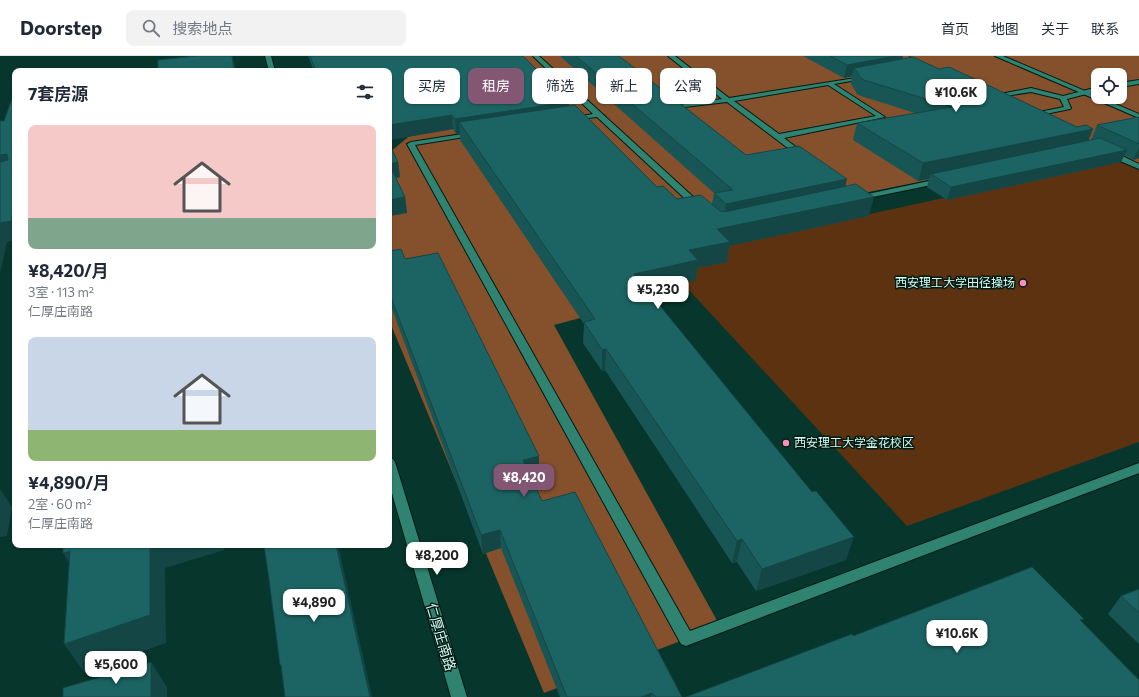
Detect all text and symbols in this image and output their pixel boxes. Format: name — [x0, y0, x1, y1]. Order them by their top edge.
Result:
search box — [126, 10, 406, 46]
text: Doorstep — [20, 16, 102, 39]
icon: search — [140, 17, 162, 39]
text: 搜索地点 — [172, 19, 232, 37]
text: 首页 — [941, 20, 969, 37]
text: 地图 — [991, 20, 1019, 37]
text: 关于 — [1041, 20, 1069, 37]
text: 联系 — [1091, 20, 1119, 37]
chip: 买房 — [404, 68, 460, 104]
chip: 租房 — [468, 68, 524, 104]
chip: 筛选 — [532, 68, 588, 104]
chip: 新上 — [596, 68, 652, 104]
chip: 公寓 — [660, 68, 716, 104]
map controls — [1091, 68, 1127, 104]
button: locate — [1091, 68, 1127, 104]
pin: ¥10.6K — [923, 79, 989, 113]
icon: filters — [354, 81, 376, 103]
text: 7套房源 — [28, 83, 88, 104]
text: ¥10.6K — [934, 84, 978, 100]
icon: home — [166, 151, 238, 223]
text: ¥8,420/月 — [28, 260, 109, 281]
place label: 西安理工大学田径操场 — [895, 275, 1015, 289]
pin: ¥5,230 — [625, 276, 691, 310]
marker: 西安理工大学田径操场 — [1018, 278, 1028, 288]
text: ¥5,230 — [637, 281, 679, 297]
text: 3室 · 113 m² — [28, 284, 94, 300]
text: 仁厚庄南路 — [28, 303, 93, 319]
icon: home — [166, 363, 238, 435]
place label: 西安理工大学金花校区 — [794, 435, 914, 449]
marker: 西安理工大学金花校区 — [781, 438, 791, 448]
pin: ¥8,420 — [491, 464, 557, 498]
text: ¥8,420 — [502, 469, 546, 485]
text: ¥4,890/月 — [28, 472, 110, 493]
text: 2室 · 60 m² — [28, 496, 92, 512]
text: 仁厚庄南路 — [28, 515, 93, 531]
pin: ¥8,200 — [404, 542, 470, 576]
text: ¥8,200 — [415, 547, 459, 563]
pin: ¥4,890 — [281, 589, 347, 623]
text: ¥4,890 — [292, 594, 336, 610]
street label: 仁厚庄南路 — [423, 601, 460, 673]
pin: ¥10.6K — [924, 620, 990, 654]
text: ¥10.6K — [935, 625, 979, 641]
pin: ¥5,600 — [83, 651, 149, 685]
text: ¥5,600 — [94, 656, 138, 672]

